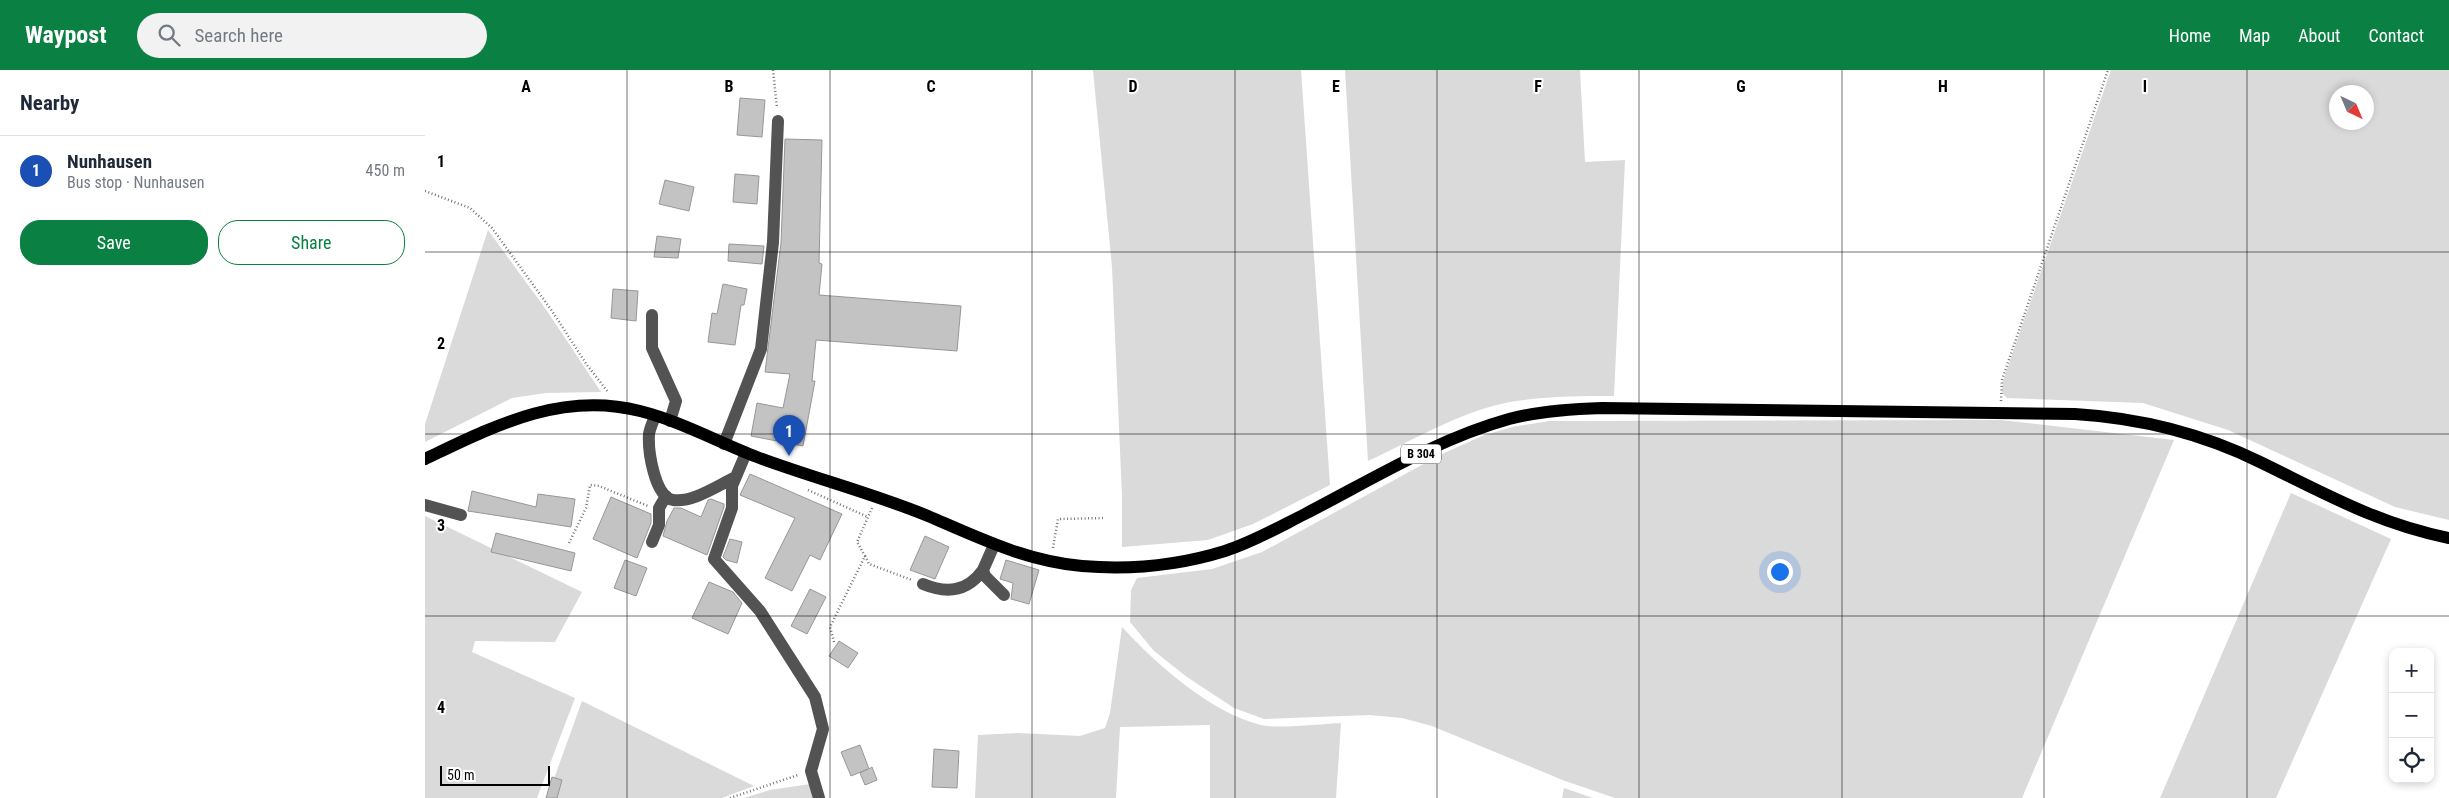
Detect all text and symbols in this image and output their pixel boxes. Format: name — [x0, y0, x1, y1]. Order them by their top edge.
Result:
search box — [137, 13, 487, 58]
text: Waypost — [25, 21, 107, 49]
icon: search — [155, 21, 183, 49]
text: Search here — [195, 24, 283, 47]
text: Home — [2169, 25, 2211, 46]
text: Map — [2239, 25, 2270, 46]
text: About — [2298, 25, 2340, 46]
text: Contact — [2368, 25, 2424, 46]
text: A — [521, 77, 531, 96]
text: B — [725, 77, 734, 96]
text: C — [926, 77, 936, 96]
text: D — [1128, 77, 1138, 96]
text: E — [1332, 77, 1340, 96]
text: F — [1534, 77, 1542, 96]
text: G — [1736, 77, 1746, 96]
text: H — [1938, 77, 1948, 96]
text: I — [2143, 77, 2147, 96]
north arrow — [2329, 85, 2374, 130]
text: Nearby — [20, 91, 79, 115]
text: Nunhausen — [67, 150, 152, 173]
text: 1 — [437, 152, 445, 171]
text: 1 — [32, 161, 40, 180]
text: 450 m — [366, 161, 405, 180]
text: Bus stop · Nunhausen — [67, 173, 205, 192]
button: Save — [20, 220, 208, 265]
button: Share — [218, 220, 405, 265]
text: 2 — [437, 334, 445, 353]
pin: 1 — [773, 415, 805, 456]
road number: B 304 — [1401, 444, 1441, 464]
text: 3 — [437, 516, 445, 535]
your location — [1767, 559, 1793, 585]
map controls — [2389, 648, 2434, 783]
button: + — [2389, 648, 2434, 693]
button: − — [2389, 693, 2434, 738]
text: 4 — [437, 698, 445, 717]
button: locate — [2389, 738, 2434, 783]
scale bar — [440, 763, 550, 786]
text: 50 m — [447, 767, 475, 783]

